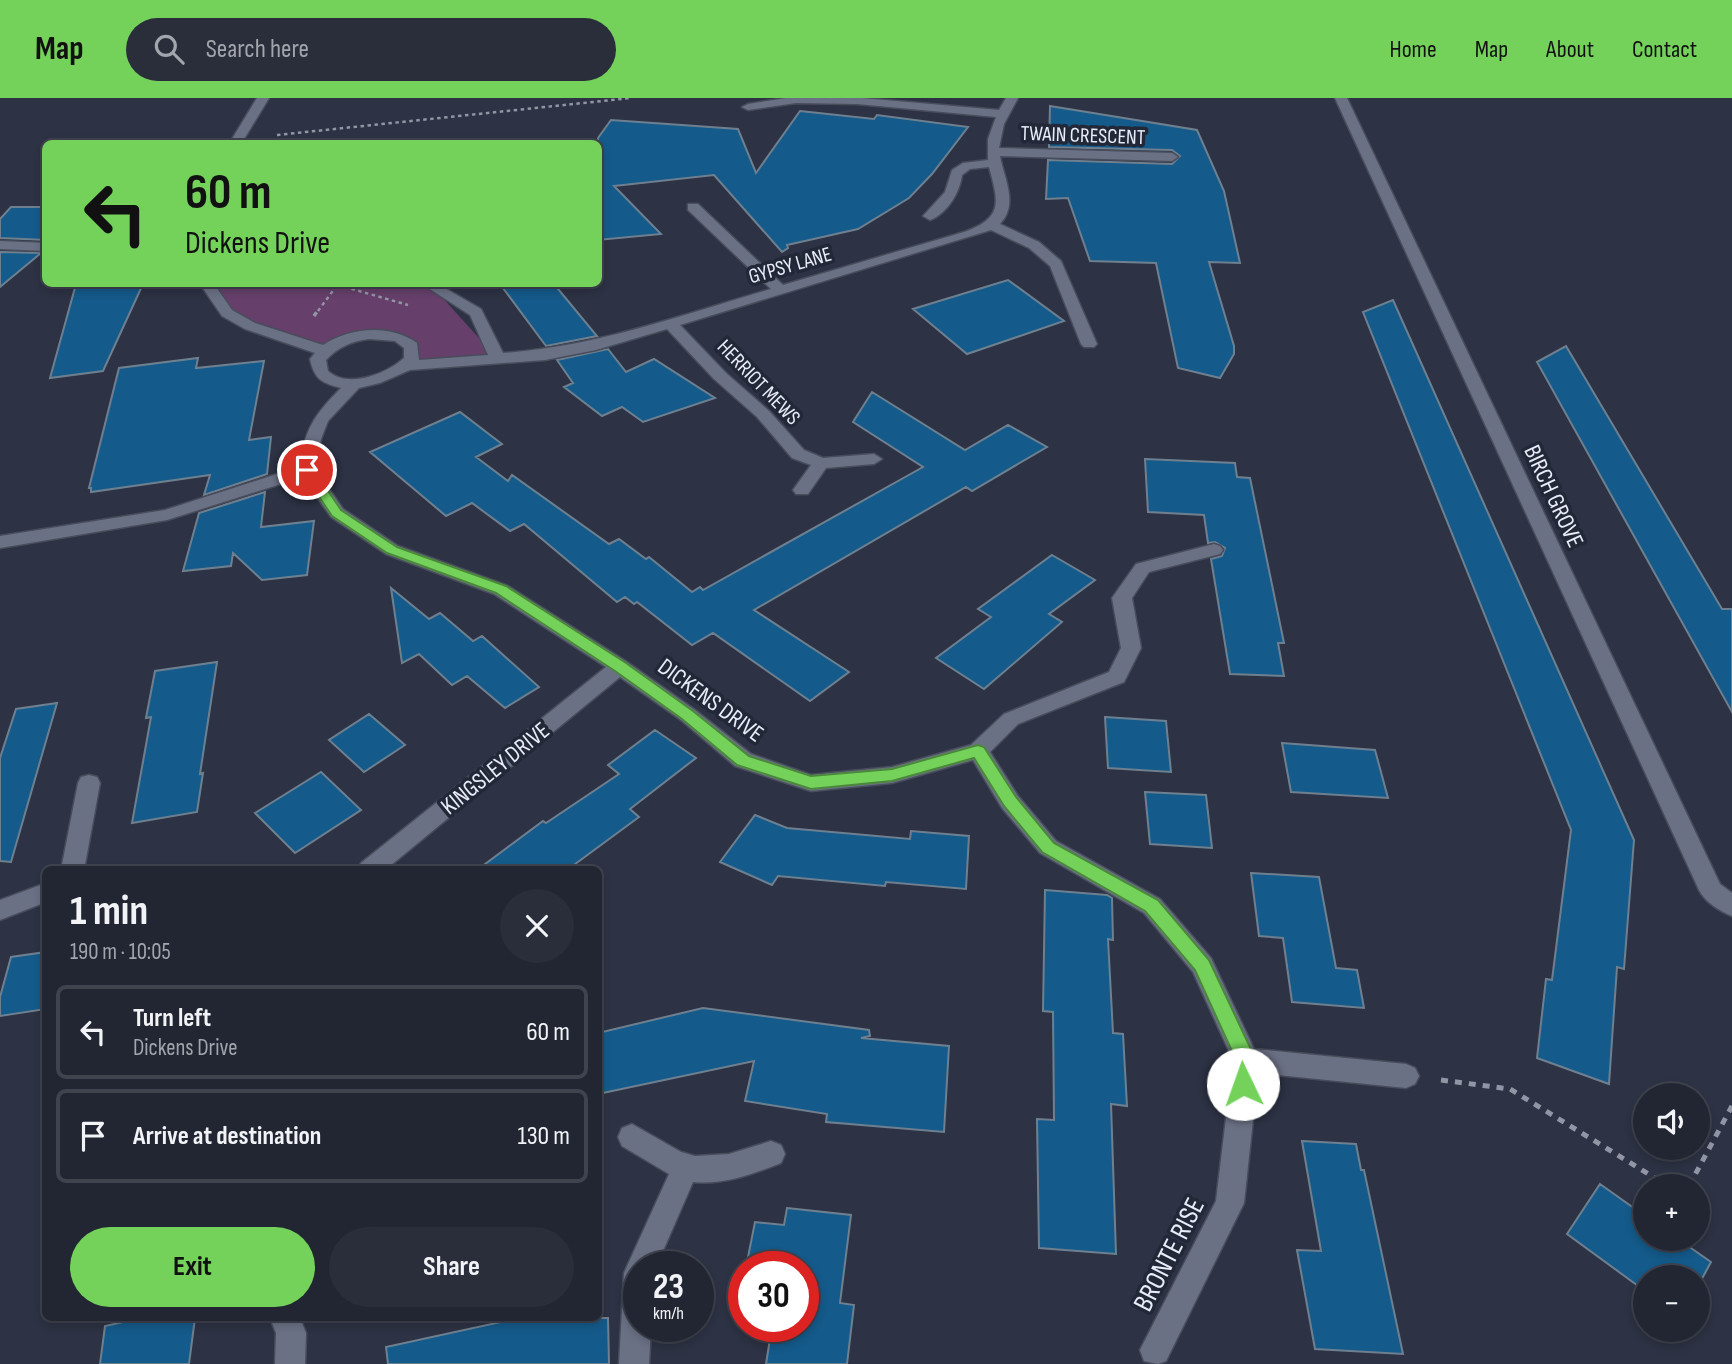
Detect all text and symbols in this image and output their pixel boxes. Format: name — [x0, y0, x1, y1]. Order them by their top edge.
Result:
search box — [126, 18, 616, 81]
text: Map — [35, 29, 84, 69]
icon: search — [150, 30, 188, 68]
text: Search here — [206, 34, 309, 65]
text: Home — [1389, 35, 1437, 64]
text: Map — [1475, 35, 1508, 64]
text: About — [1546, 35, 1594, 64]
text: Contact — [1632, 35, 1697, 64]
street label: TWAIN CRESCENT — [1020, 121, 1146, 150]
text: 60 m — [185, 164, 272, 223]
icon: left — [70, 168, 161, 259]
text: Dickens Drive — [185, 224, 330, 263]
street label: GYPSY LANE — [746, 242, 835, 289]
street label: HERRIOT MEWS — [712, 335, 805, 430]
pin — [277, 440, 337, 500]
street label: BIRCH GROVE — [1517, 441, 1590, 552]
icon: arrive — [288, 451, 326, 489]
street label: DICKENS DRIVE — [652, 652, 769, 748]
street label: KINGSLEY DRIVE — [435, 716, 555, 821]
text: 1 min — [70, 886, 148, 937]
button: close — [500, 889, 574, 963]
text: 190 m · 10:05 — [70, 938, 171, 966]
text: Turn left — [133, 1003, 211, 1034]
icon: left — [74, 1013, 112, 1051]
text: 60 m — [526, 1017, 570, 1048]
text: Dickens Drive — [133, 1034, 237, 1062]
position arrow — [1206, 1047, 1280, 1121]
map controls — [1633, 1083, 1710, 1342]
button: sound — [1633, 1083, 1710, 1160]
icon: arrive — [74, 1117, 112, 1155]
text: Arrive at destination — [133, 1121, 321, 1152]
text: 130 m — [518, 1121, 570, 1152]
button: + — [1633, 1174, 1710, 1251]
street label: BRONTE RISE — [1127, 1192, 1212, 1317]
button: Exit — [70, 1227, 315, 1307]
button: Share — [329, 1227, 574, 1307]
speed limit sign: 30 — [728, 1251, 819, 1342]
button: − — [1633, 1265, 1710, 1342]
text: 23 — [653, 1266, 684, 1309]
text: km/h — [653, 1303, 684, 1324]

